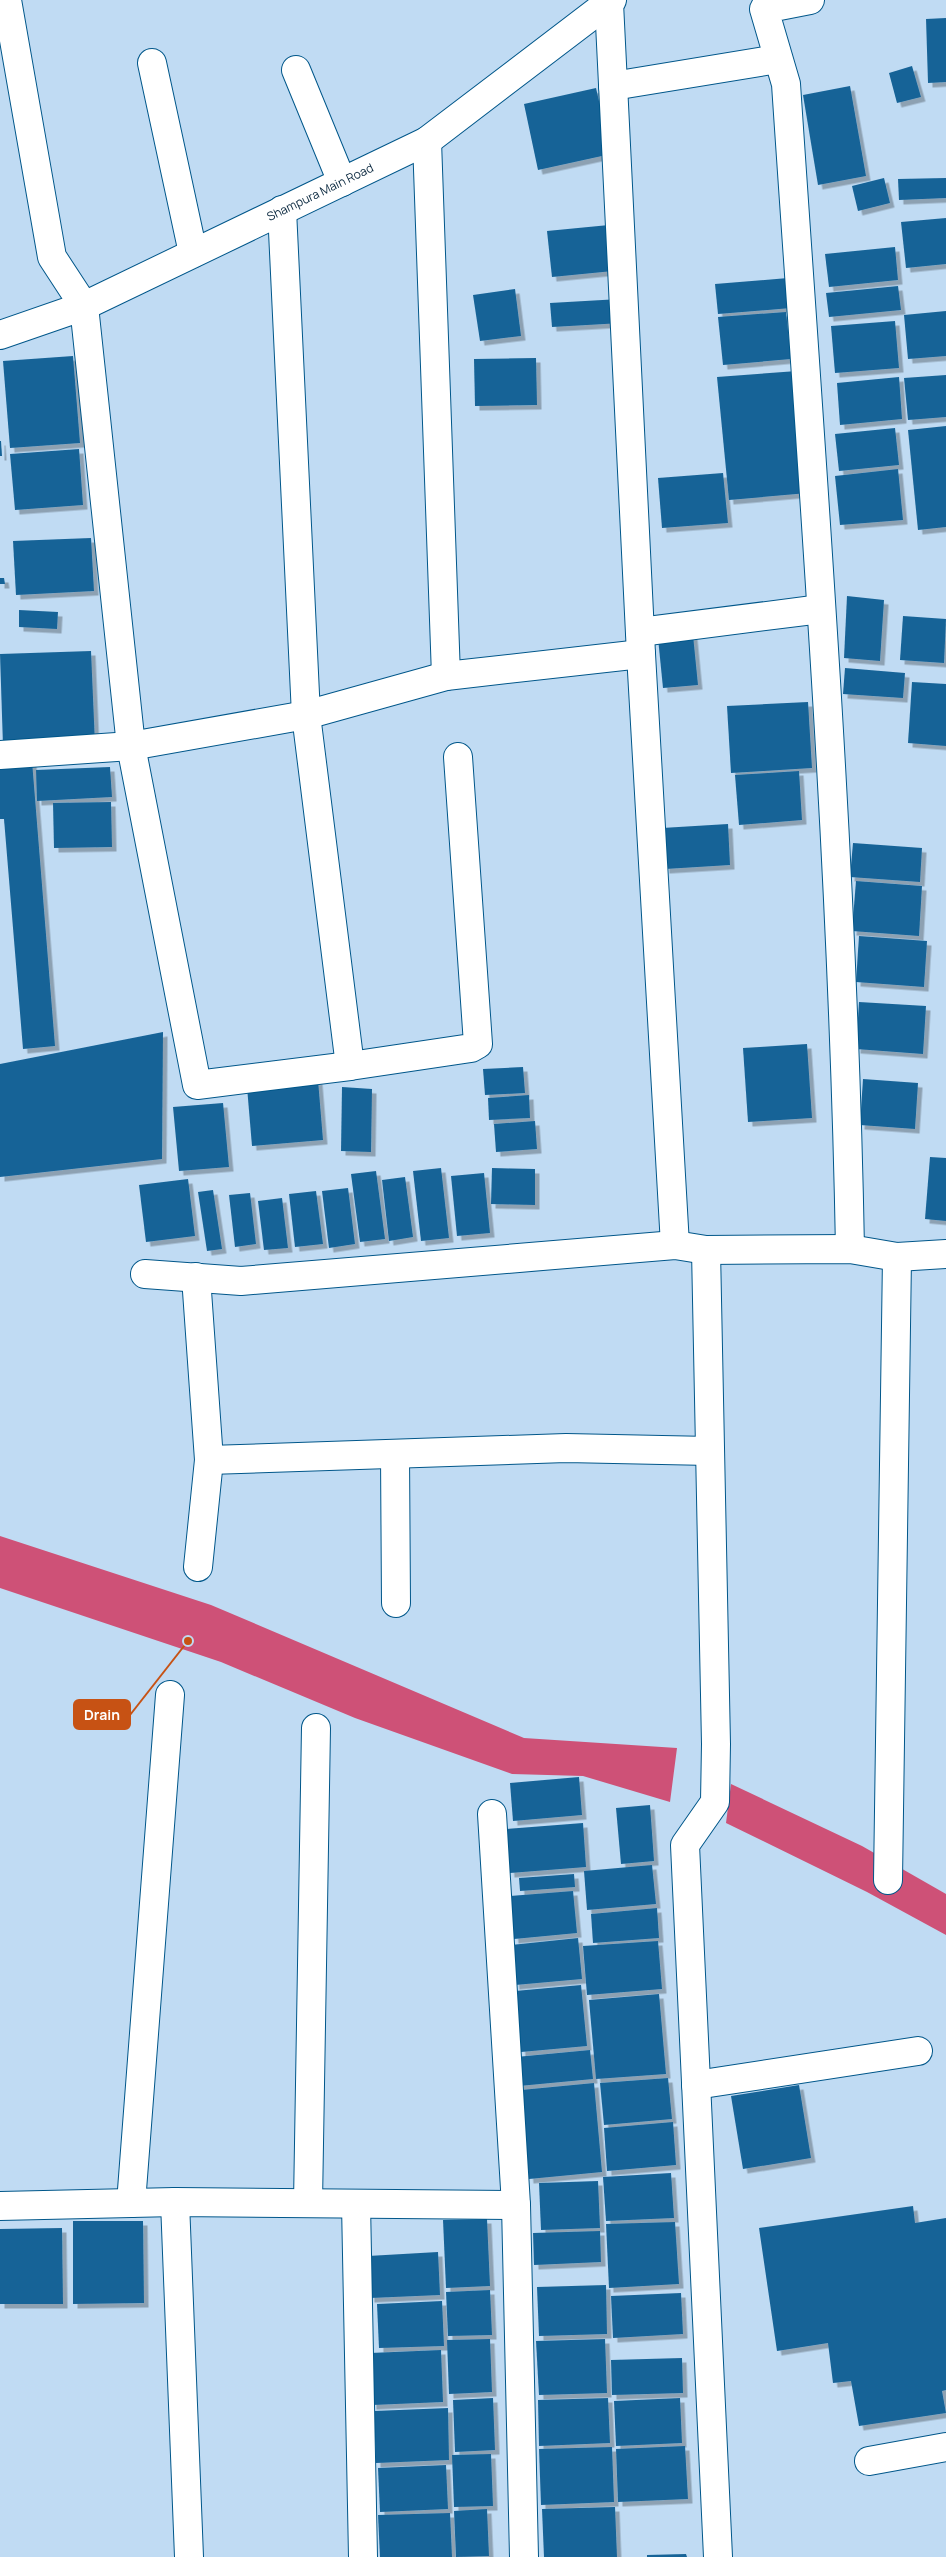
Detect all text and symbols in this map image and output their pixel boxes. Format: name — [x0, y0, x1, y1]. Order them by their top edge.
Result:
street label: Shampura Main Road — [264, 159, 376, 225]
callout: Drain — [74, 1700, 130, 1729]
text: Drain — [84, 1705, 120, 1724]

